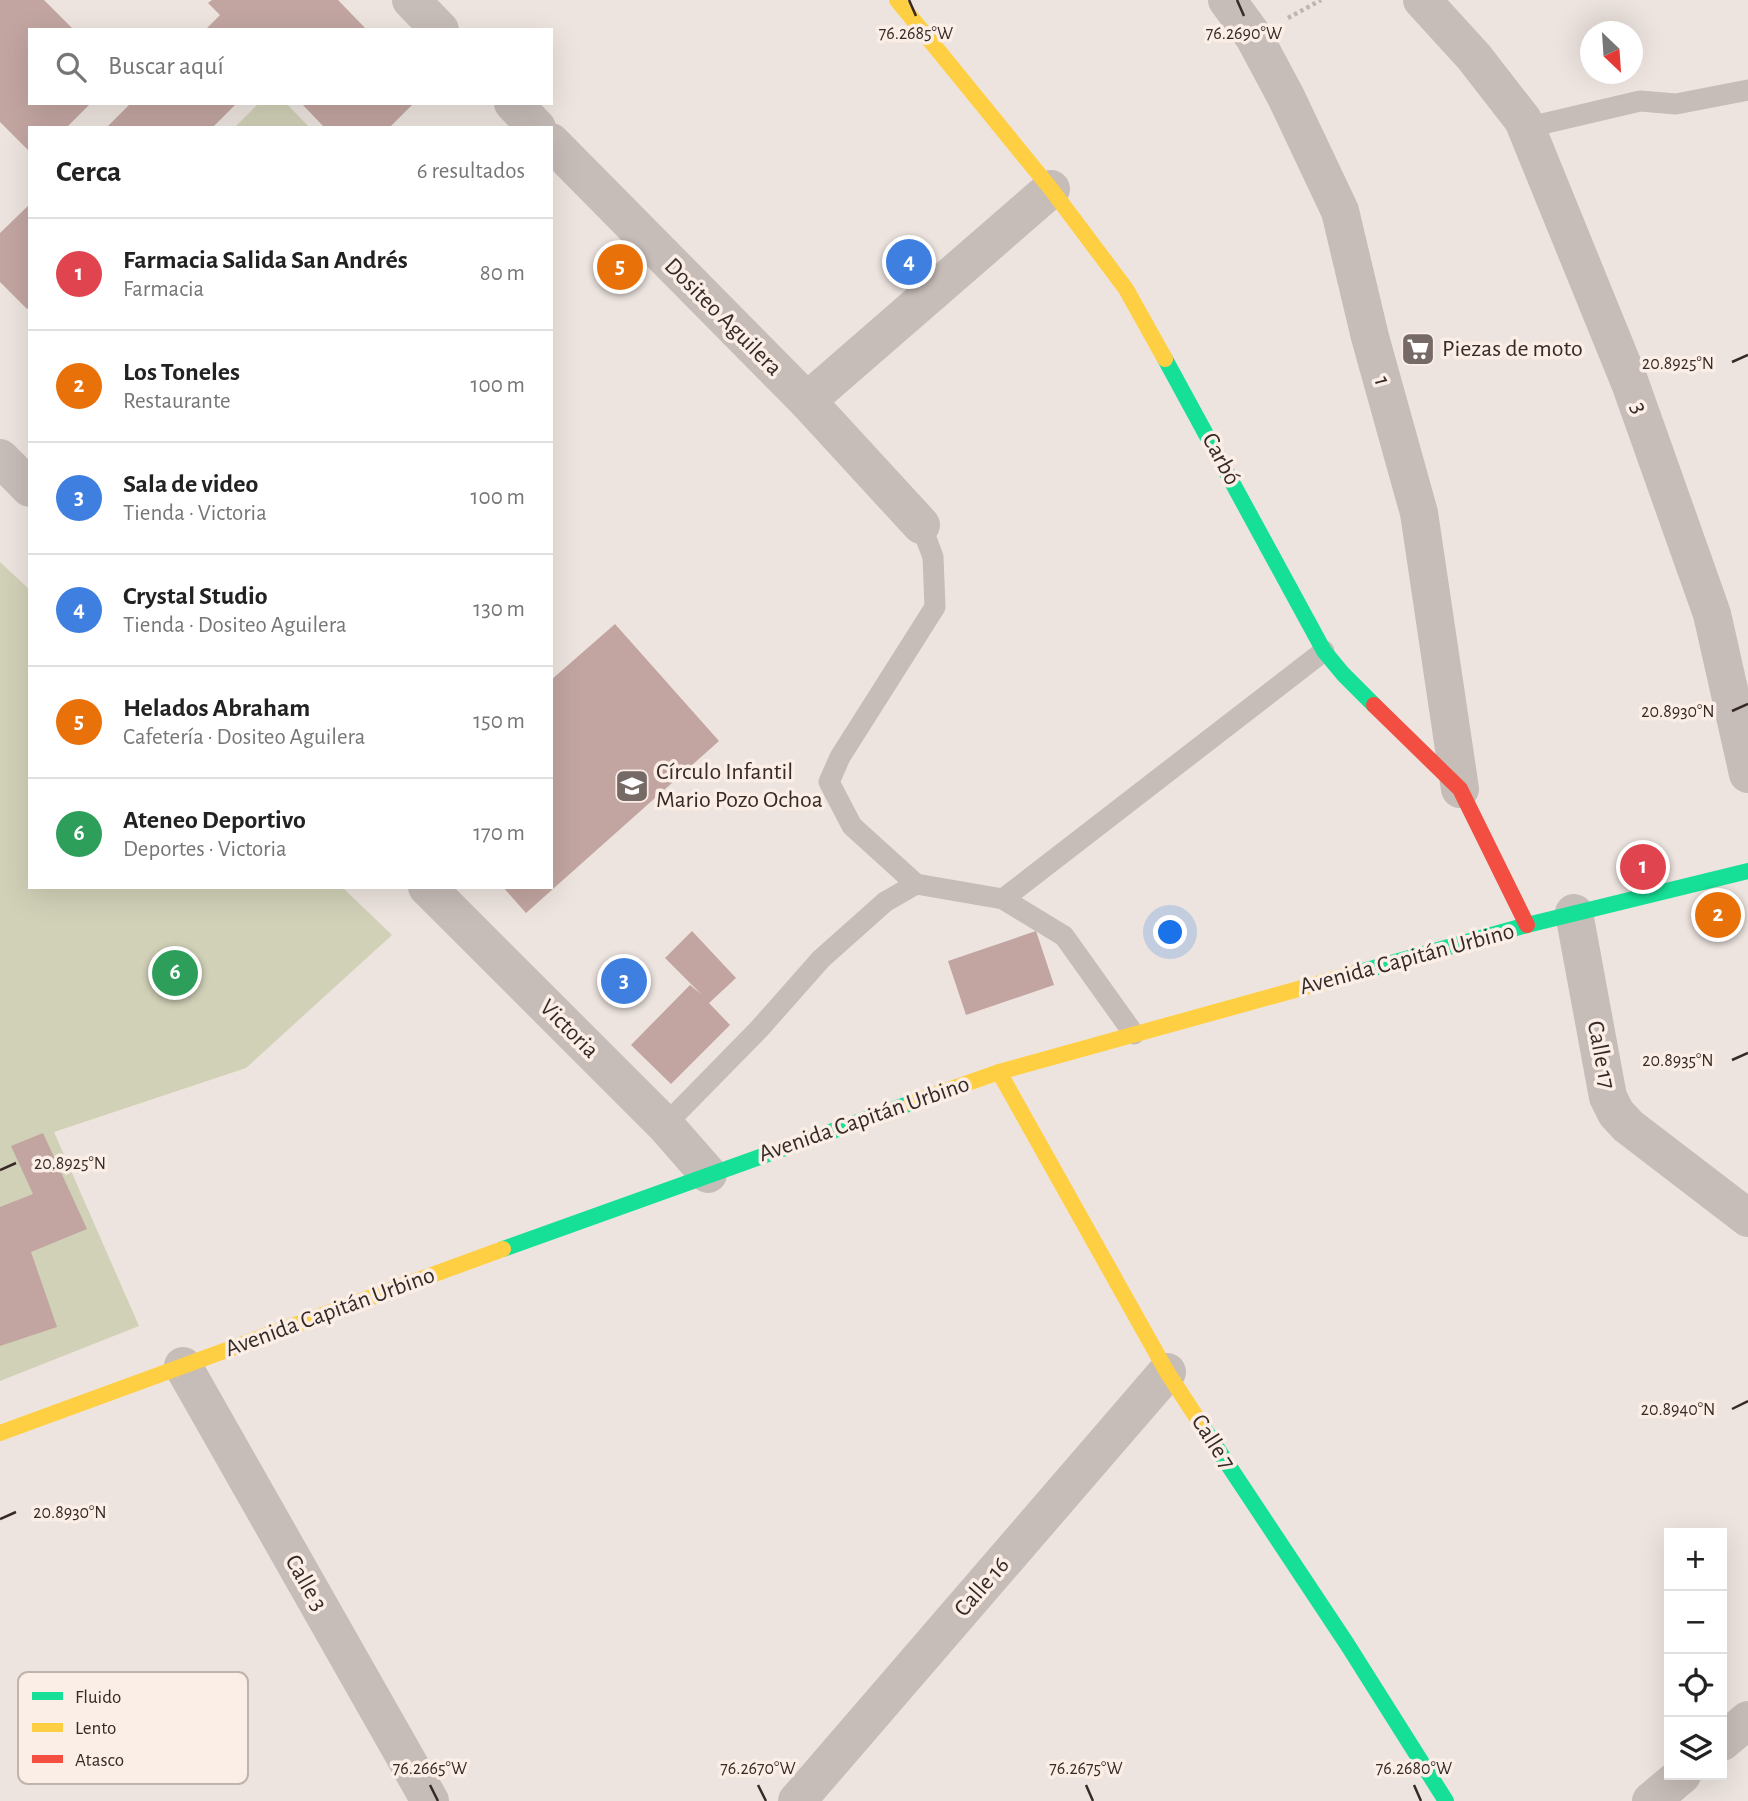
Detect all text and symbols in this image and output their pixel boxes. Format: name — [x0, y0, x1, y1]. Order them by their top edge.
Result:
north arrow — [1580, 21, 1643, 84]
text: 76.2685°W — [879, 25, 953, 43]
text: 76.2690°W — [1206, 25, 1282, 43]
search box — [28, 28, 553, 105]
icon: search — [52, 48, 90, 86]
text: Buscar aquí — [108, 53, 224, 79]
text: Cerca — [56, 157, 121, 187]
text: 6 resultados — [417, 160, 525, 183]
pin: 4 — [886, 236, 932, 288]
pin: 5 — [597, 241, 643, 293]
text: Farmacia Salida San Andrés — [123, 247, 408, 273]
street label: Dositeo Aguilera — [660, 254, 786, 380]
text: 1 — [75, 262, 83, 285]
text: 80 m — [480, 262, 525, 285]
text: Farmacia — [123, 278, 204, 301]
supermarket icon: Piezas de moto — [1399, 330, 1437, 368]
place label: Piezas de moto — [1442, 337, 1583, 361]
text: 20.8925°N — [1642, 355, 1714, 373]
text: Los Toneles — [123, 359, 240, 385]
text: 2 — [74, 374, 84, 397]
text: 100 m — [471, 374, 525, 397]
street label: 1 — [1369, 374, 1395, 388]
text: Restaurante — [123, 390, 231, 413]
street label: 3 — [1626, 399, 1652, 417]
street label: Carbó — [1197, 429, 1245, 489]
text: Sala de video — [123, 471, 258, 497]
text: 3 — [74, 486, 84, 509]
text: 100 m — [471, 486, 525, 509]
text: Tienda · Victoria — [123, 502, 267, 525]
text: Crystal Studio — [123, 583, 268, 609]
text: 4 — [73, 598, 85, 621]
text: 130 m — [473, 598, 525, 621]
text: Tienda · Dositeo Aguilera — [123, 614, 347, 637]
text: Helados Abraham — [123, 695, 310, 721]
text: 20.8930°N — [1641, 703, 1715, 721]
text: 5 — [74, 710, 84, 733]
text: 150 m — [473, 710, 525, 733]
text: Cafetería · Dositeo Aguilera — [123, 726, 365, 749]
place label: Círculo Infantil Mario Pozo Ochoa — [656, 760, 823, 812]
school or university icon: Círculo Infantil Mario Pozo Ochoa — [613, 767, 651, 805]
text: Ateneo Deportivo — [123, 807, 306, 833]
text: 6 — [73, 822, 85, 845]
text: 170 m — [473, 822, 525, 845]
text: Deportes · Victoria — [123, 838, 287, 861]
pin: 1 — [1620, 841, 1666, 893]
pin: 2 — [1695, 889, 1741, 941]
your location — [1153, 915, 1187, 949]
street label: Avenida Capitán Urbino — [1297, 919, 1517, 999]
pin: 6 — [152, 947, 198, 999]
pin: 3 — [601, 955, 647, 1007]
street label: Victoria — [535, 995, 603, 1063]
street label: Calle 17 — [1583, 1019, 1619, 1091]
text: 20.8935°N — [1642, 1052, 1714, 1070]
street label: Avenida Capitán Urbino — [756, 1072, 972, 1166]
text: 20.8925°N — [34, 1155, 106, 1173]
street label: Avenida Capitán Urbino — [222, 1263, 438, 1361]
text: 20.8940°N — [1641, 1401, 1715, 1419]
street label: Calle 7 — [1186, 1410, 1240, 1474]
text: 20.8930°N — [33, 1504, 107, 1522]
map controls — [1664, 1528, 1727, 1780]
button: + — [1664, 1528, 1727, 1591]
street label: Calle 3 — [281, 1551, 331, 1615]
street label: Calle 16 — [950, 1553, 1014, 1621]
button: − — [1664, 1591, 1727, 1654]
button: locate — [1664, 1654, 1727, 1717]
legend — [18, 1672, 248, 1784]
text: Fluido — [75, 1688, 121, 1707]
button: layers — [1664, 1717, 1727, 1780]
text: Lento — [75, 1719, 116, 1738]
text: Atasco — [75, 1751, 124, 1770]
text: 76.2665°W — [393, 1760, 467, 1778]
text: 76.2670°W — [720, 1760, 796, 1778]
text: 76.2675°W — [1049, 1760, 1123, 1778]
text: 76.2680°W — [1376, 1760, 1452, 1778]

